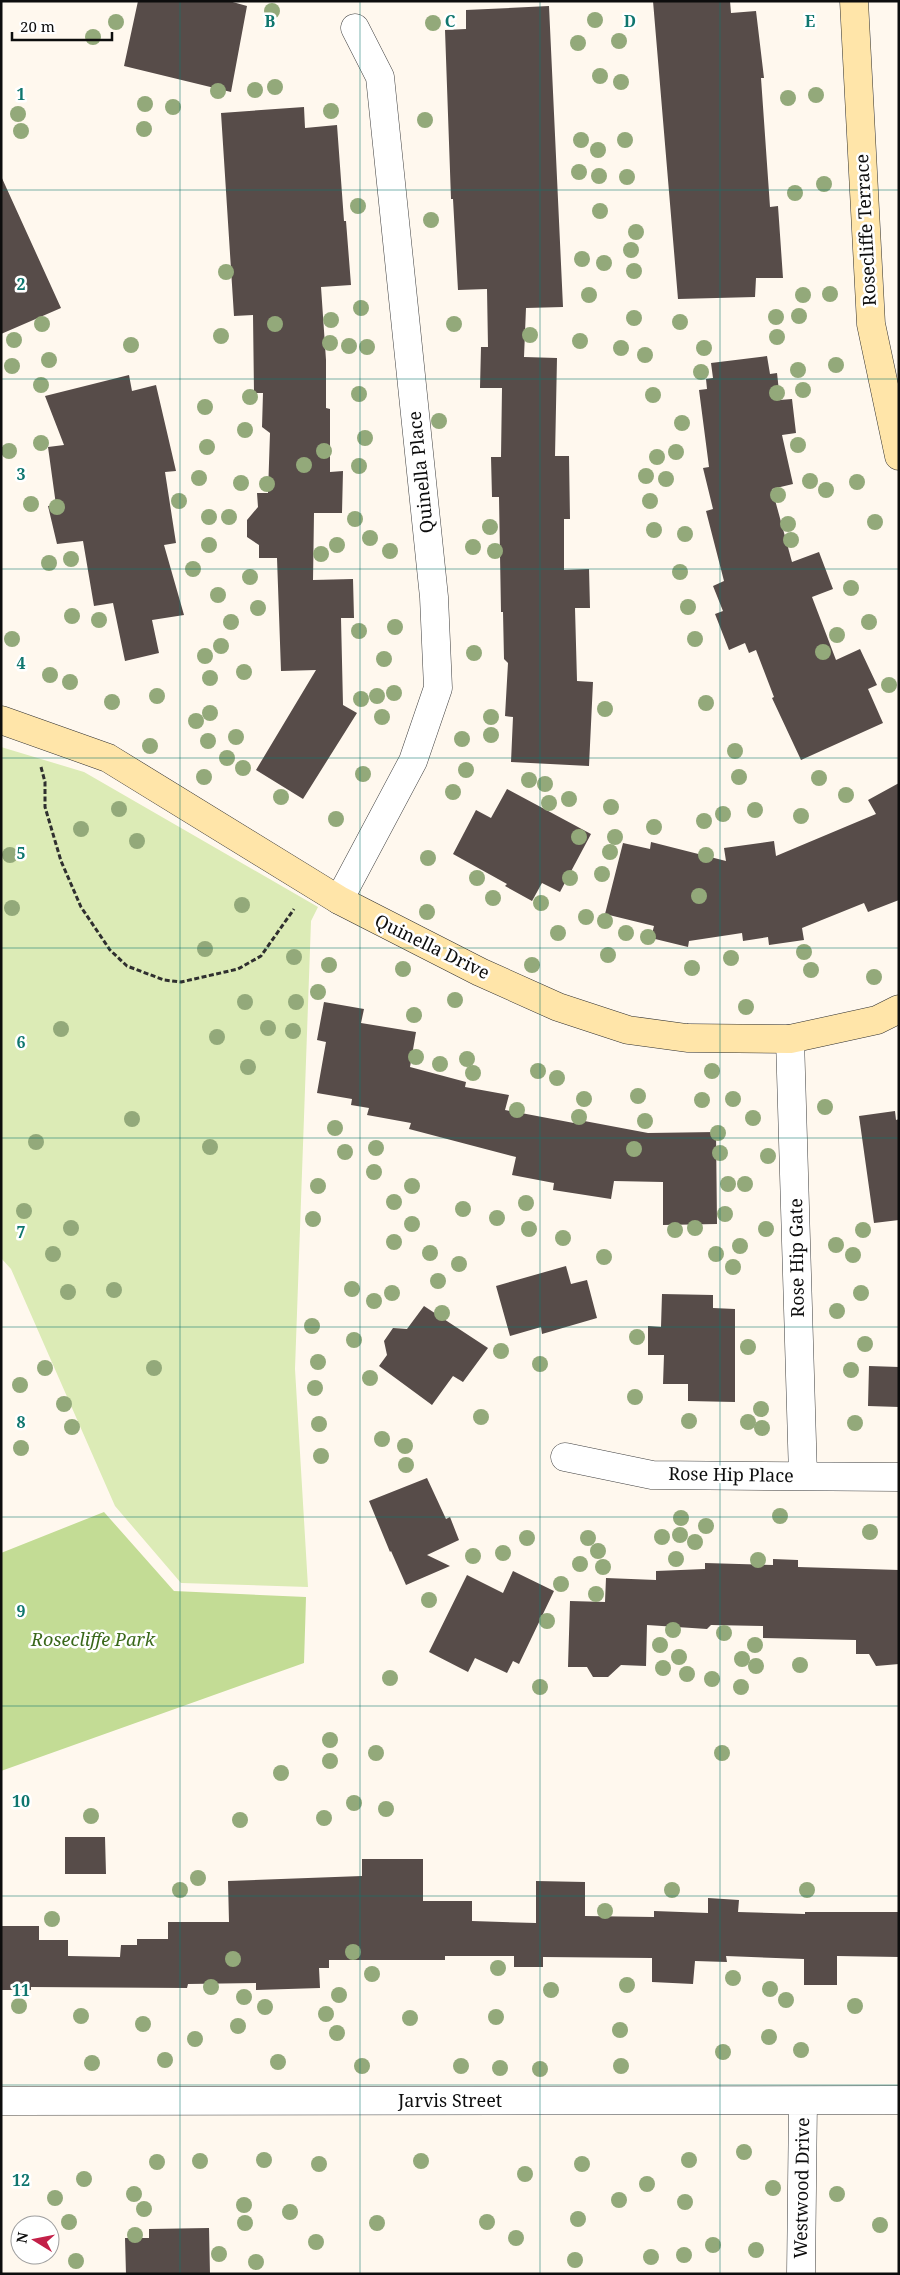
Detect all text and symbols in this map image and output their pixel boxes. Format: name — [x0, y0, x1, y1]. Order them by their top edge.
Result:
scale bar — [12, 10, 112, 42]
text: B — [265, 10, 276, 32]
text: C — [445, 10, 456, 32]
text: D — [624, 10, 636, 32]
text: E — [805, 10, 815, 32]
text: 20 m — [20, 16, 55, 36]
text: 1 — [16, 83, 26, 105]
street label: Rosecliffe Terrace — [849, 153, 881, 307]
text: 2 — [16, 273, 26, 295]
street label: Quinella Place — [402, 410, 438, 534]
text: 3 — [16, 463, 26, 485]
text: 4 — [16, 652, 26, 674]
text: 5 — [16, 842, 26, 864]
street label: Quinella Drive — [371, 908, 494, 984]
text: 6 — [16, 1031, 26, 1053]
street label: Rose Hip Gate — [783, 1198, 809, 1318]
text: 7 — [16, 1221, 26, 1243]
text: 8 — [16, 1411, 26, 1433]
street label: Rose Hip Place — [668, 1461, 794, 1487]
text: 9 — [16, 1600, 26, 1622]
park label: Rosecliffe Park — [30, 1627, 156, 1651]
text: 10 — [12, 1790, 30, 1812]
text: 11 — [12, 1979, 30, 2001]
street label: Jarvis Street — [397, 2088, 502, 2112]
street label: Westwood Drive — [788, 2117, 814, 2259]
text: 12 — [12, 2169, 30, 2191]
north arrow — [10, 2215, 60, 2265]
text: N — [11, 2231, 32, 2245]

